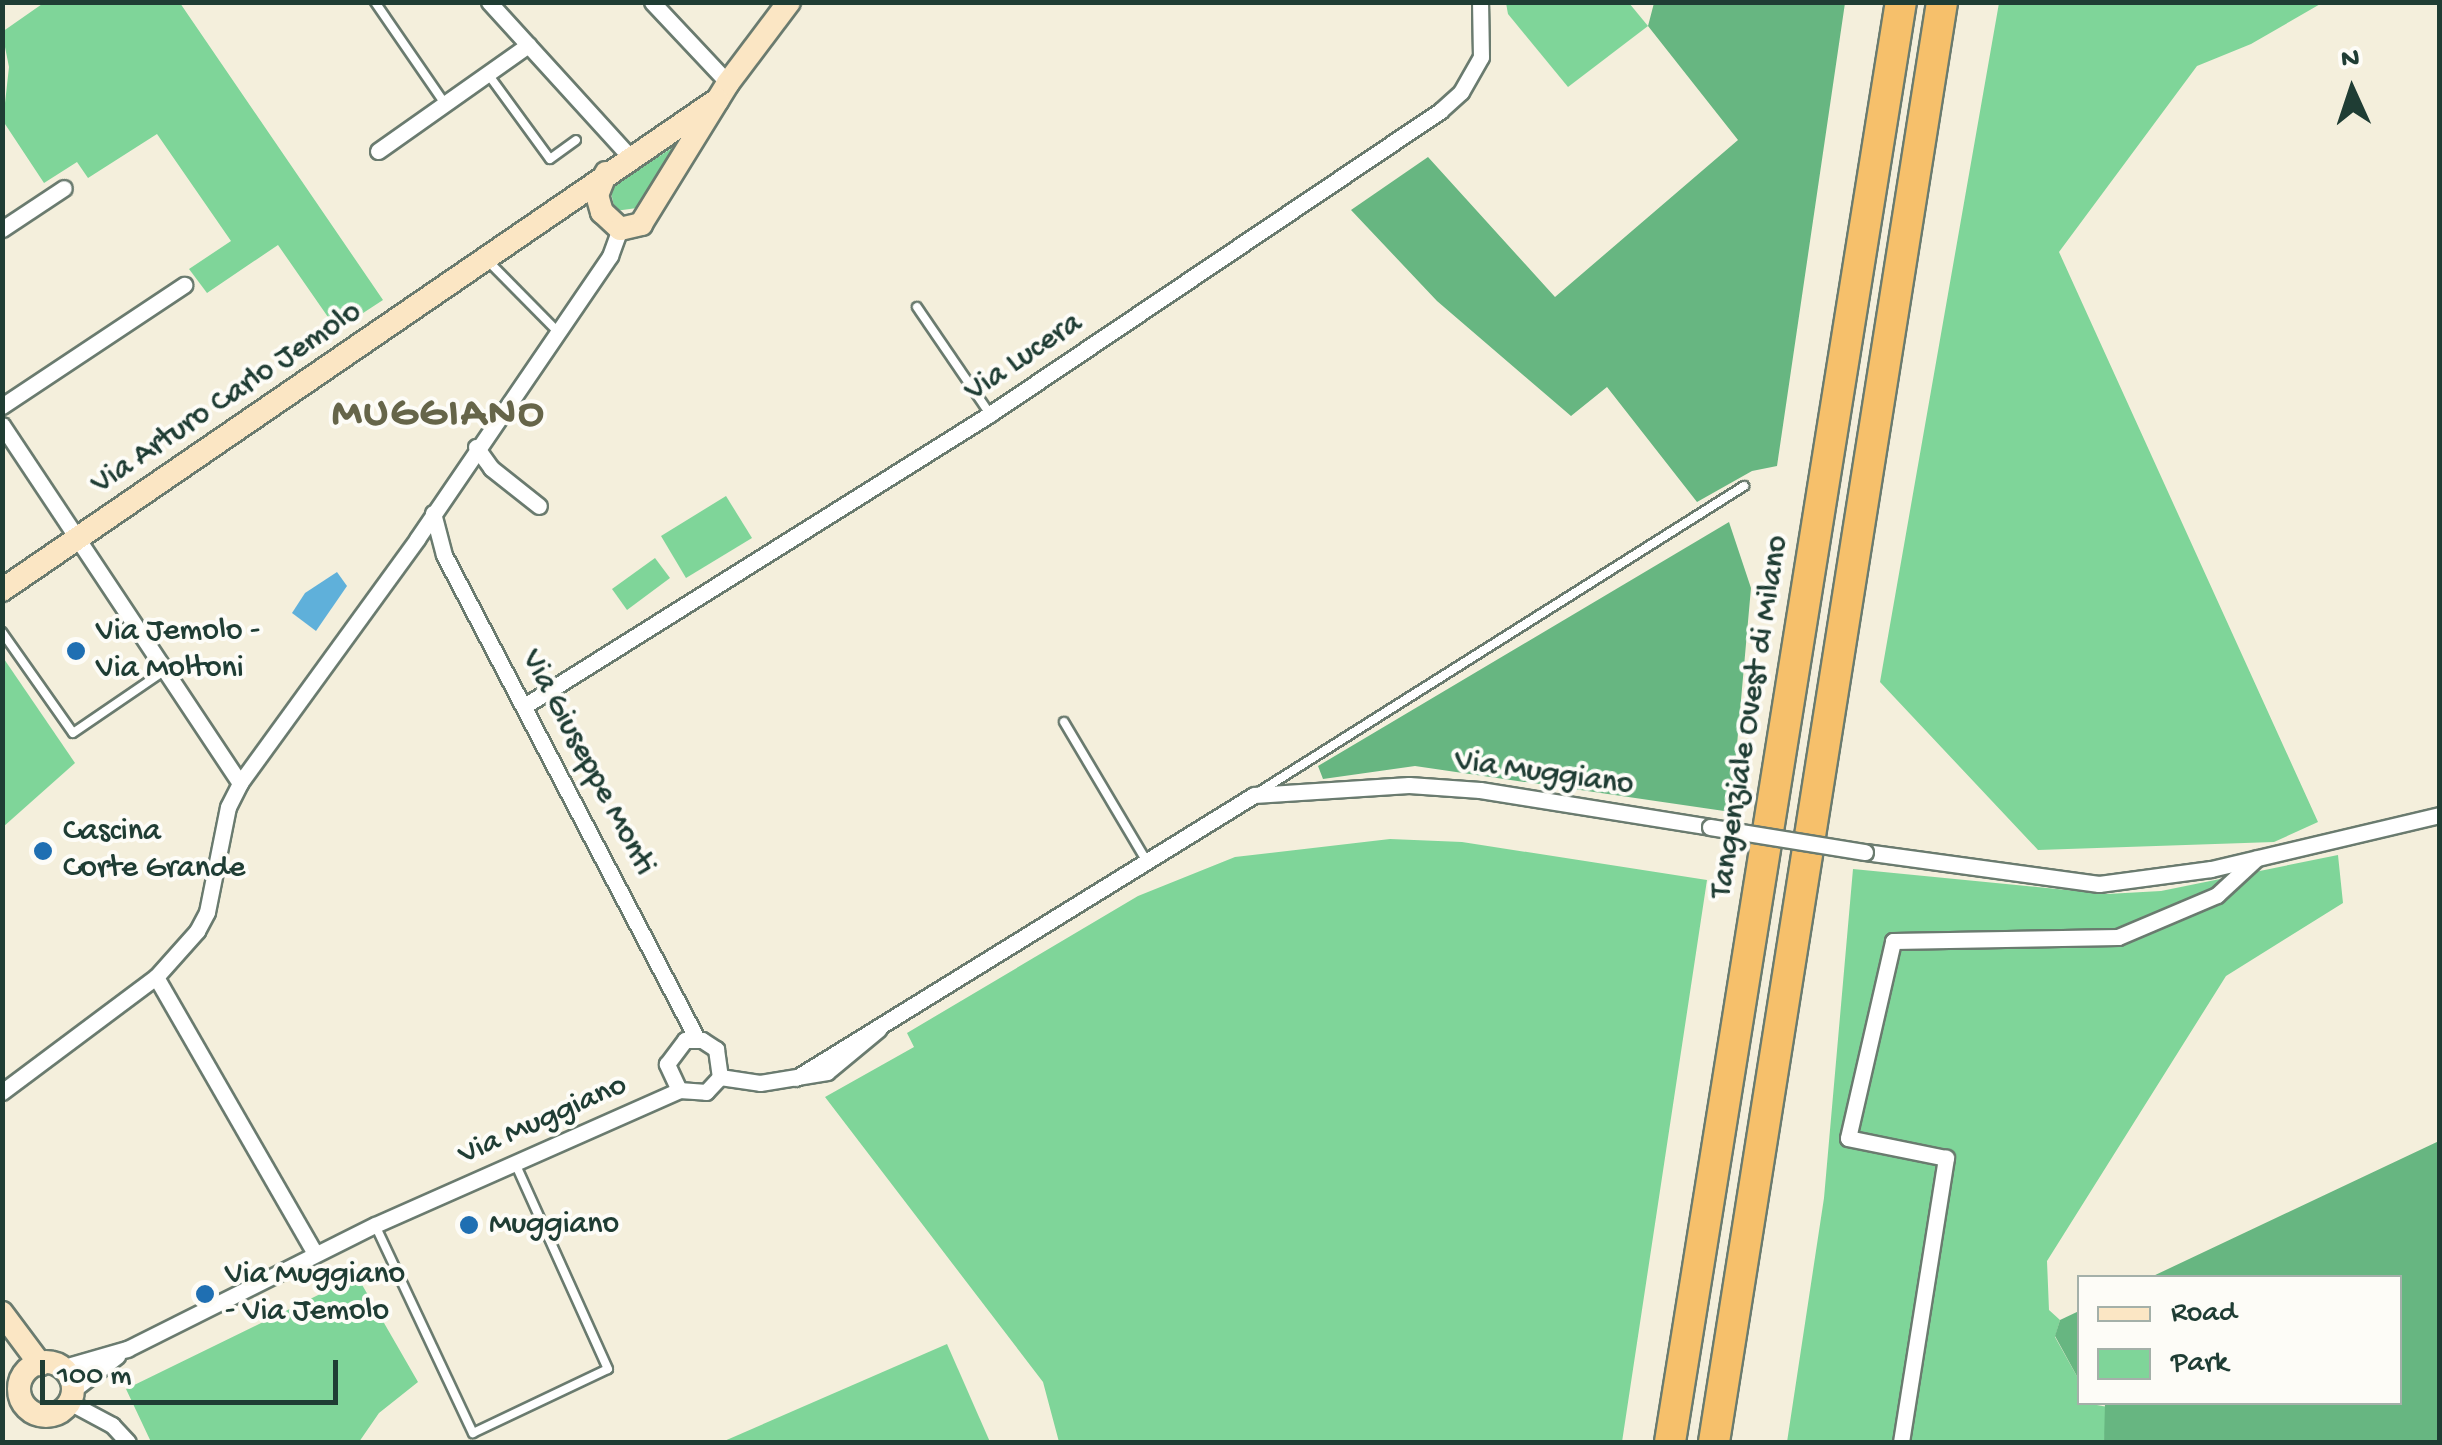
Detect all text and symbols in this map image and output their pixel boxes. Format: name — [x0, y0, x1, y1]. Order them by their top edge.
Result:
north arrow — [2302, 40, 2402, 140]
text: N — [2340, 43, 2360, 76]
street label: Via Arturo Carlo Jemolo — [84, 294, 370, 504]
street label: Via Lucera — [958, 305, 1090, 411]
district label: MUGGIANO — [332, 391, 546, 441]
street label: Tangenziale Ovest di Milano — [1703, 533, 1799, 901]
place label: Via Jemolo - Via Moltoni — [96, 614, 260, 689]
marker: Via Jemolo - Via Moltoni — [65, 640, 87, 662]
street label: Via Giuseppe Monti — [511, 644, 663, 882]
street label: Via Muggiano — [1452, 742, 1636, 806]
place label: Cascina Corte Grande — [63, 814, 245, 889]
marker: Cascina Corte Grande — [32, 840, 54, 862]
street label: Via Muggiano — [453, 1067, 633, 1175]
place label: Muggiano — [489, 1206, 619, 1244]
marker: Muggiano — [458, 1214, 480, 1236]
place label: Via Muggiano - Via Jemolo — [225, 1257, 405, 1332]
legend — [2077, 1275, 2402, 1405]
marker: Via Muggiano - Via Jemolo — [194, 1283, 216, 1305]
text: Road — [2171, 1297, 2237, 1332]
scale bar — [45, 1340, 342, 1402]
text: Park — [2171, 1347, 2228, 1382]
text: 100 m — [57, 1360, 132, 1395]

